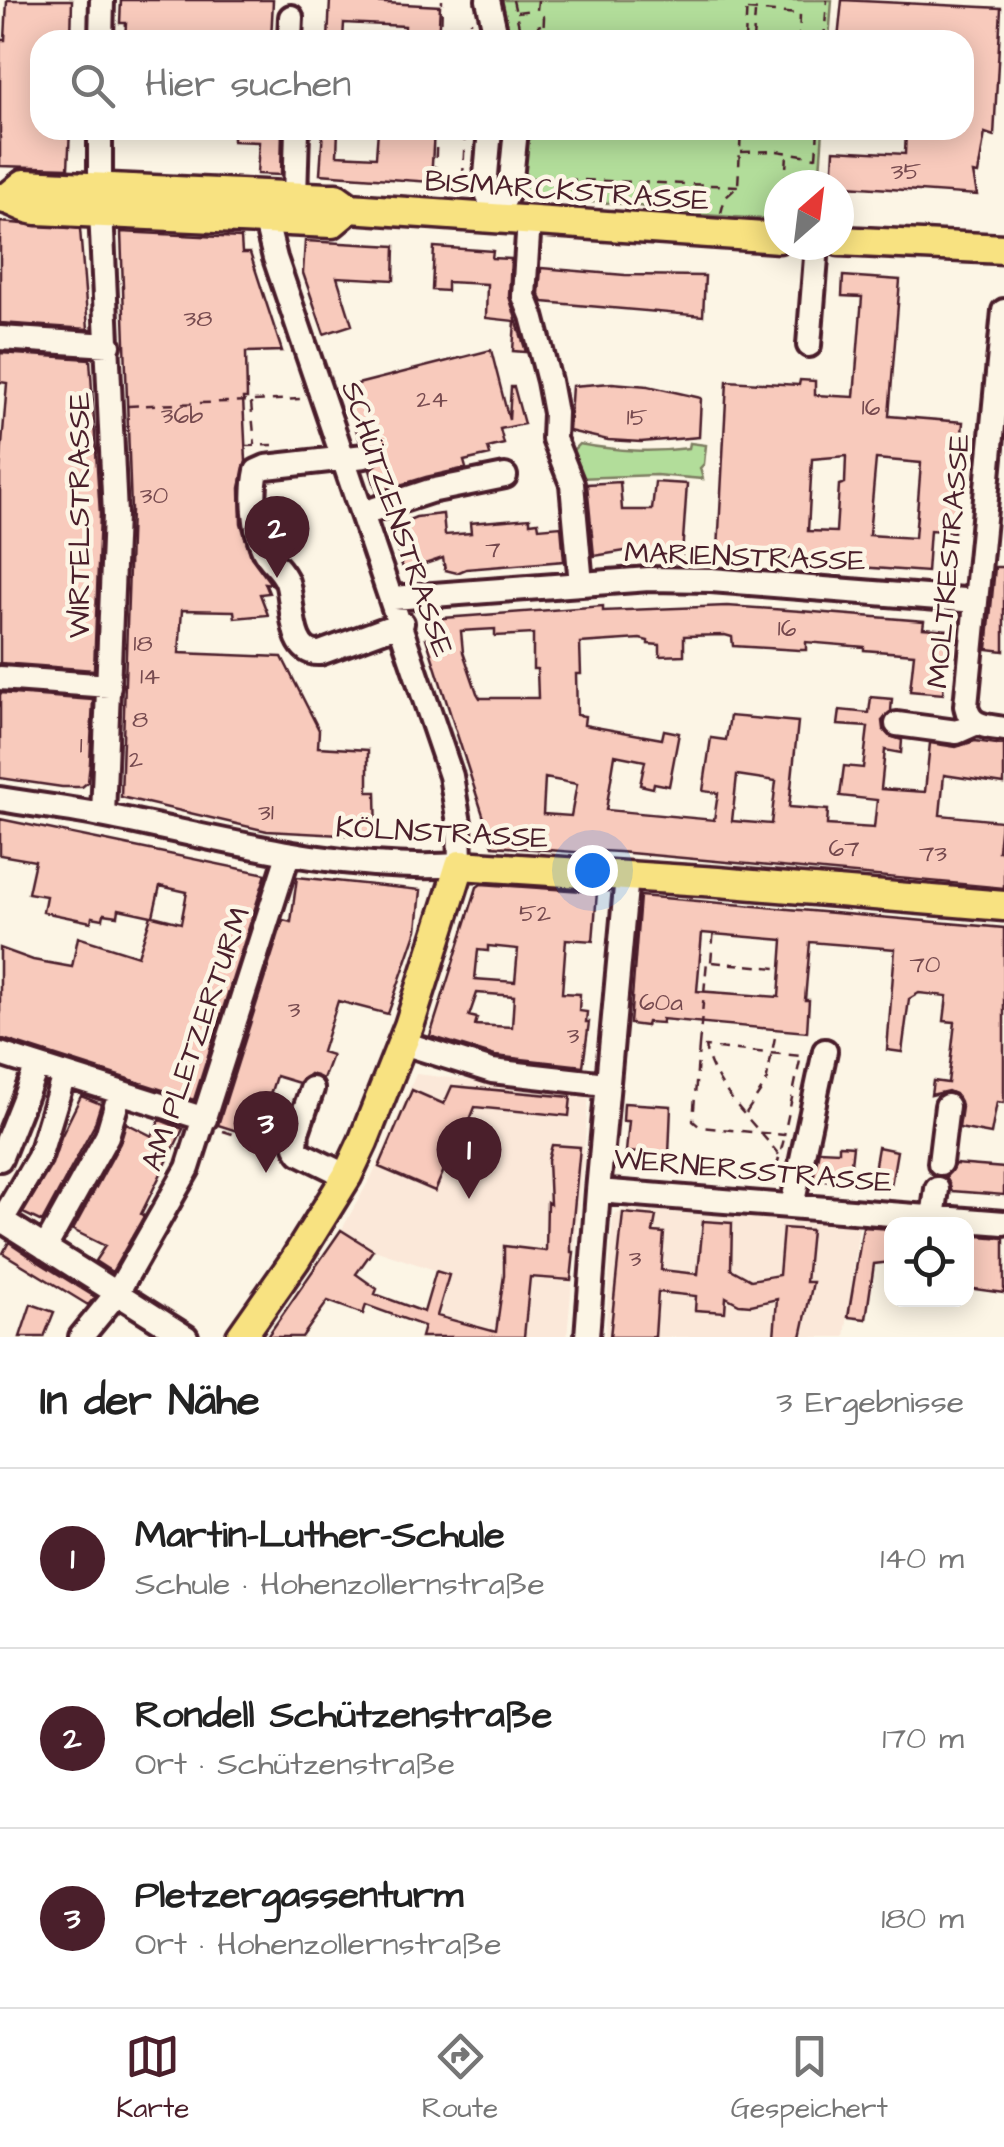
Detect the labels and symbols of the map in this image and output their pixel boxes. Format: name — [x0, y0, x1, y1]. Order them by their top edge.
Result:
house number: 35 — [891, 154, 922, 189]
street label: BISMARCKSTRASSE — [423, 160, 711, 222]
north arrow — [764, 170, 854, 260]
house number: 38 — [184, 301, 212, 336]
street label: SCHÜTZENSTRASSE — [330, 375, 464, 663]
house number: 24 — [416, 382, 448, 417]
house number: 16 — [862, 390, 881, 425]
street label: WIRTELSTRASSE — [59, 392, 101, 638]
house number: 36b — [161, 398, 203, 433]
house number: 15 — [627, 400, 648, 435]
street label: MOLTKESTRASSE — [917, 432, 981, 690]
house number: 30 — [140, 478, 168, 513]
pin: 2 — [244, 496, 310, 578]
house number: 7 — [485, 532, 501, 567]
street label: MARIENSTRASSE — [624, 532, 867, 582]
house number: 16 — [778, 611, 797, 646]
house number: 18 — [133, 626, 153, 661]
house number: 14 — [140, 659, 160, 694]
house number: 8 — [132, 702, 148, 737]
house number: 1 — [79, 728, 83, 763]
house number: 2 — [129, 742, 143, 777]
house number: 31 — [258, 795, 274, 830]
street label: KÖLNSTRASSE — [335, 806, 550, 860]
house number: 67 — [828, 831, 860, 866]
house number: 73 — [919, 836, 947, 871]
your location — [567, 845, 618, 896]
house number: 52 — [519, 896, 551, 931]
street label: AM PLETZERTURM — [131, 901, 261, 1177]
house number: 70 — [909, 947, 941, 982]
house number: 60a — [639, 985, 683, 1020]
house number: 3 — [288, 992, 301, 1027]
house number: 3 — [567, 1018, 580, 1053]
pin: 3 — [234, 1090, 298, 1173]
pin: 1 — [436, 1116, 502, 1199]
street label: WERNERSSTRASSE — [612, 1138, 894, 1204]
house number: 3 — [629, 1241, 642, 1276]

